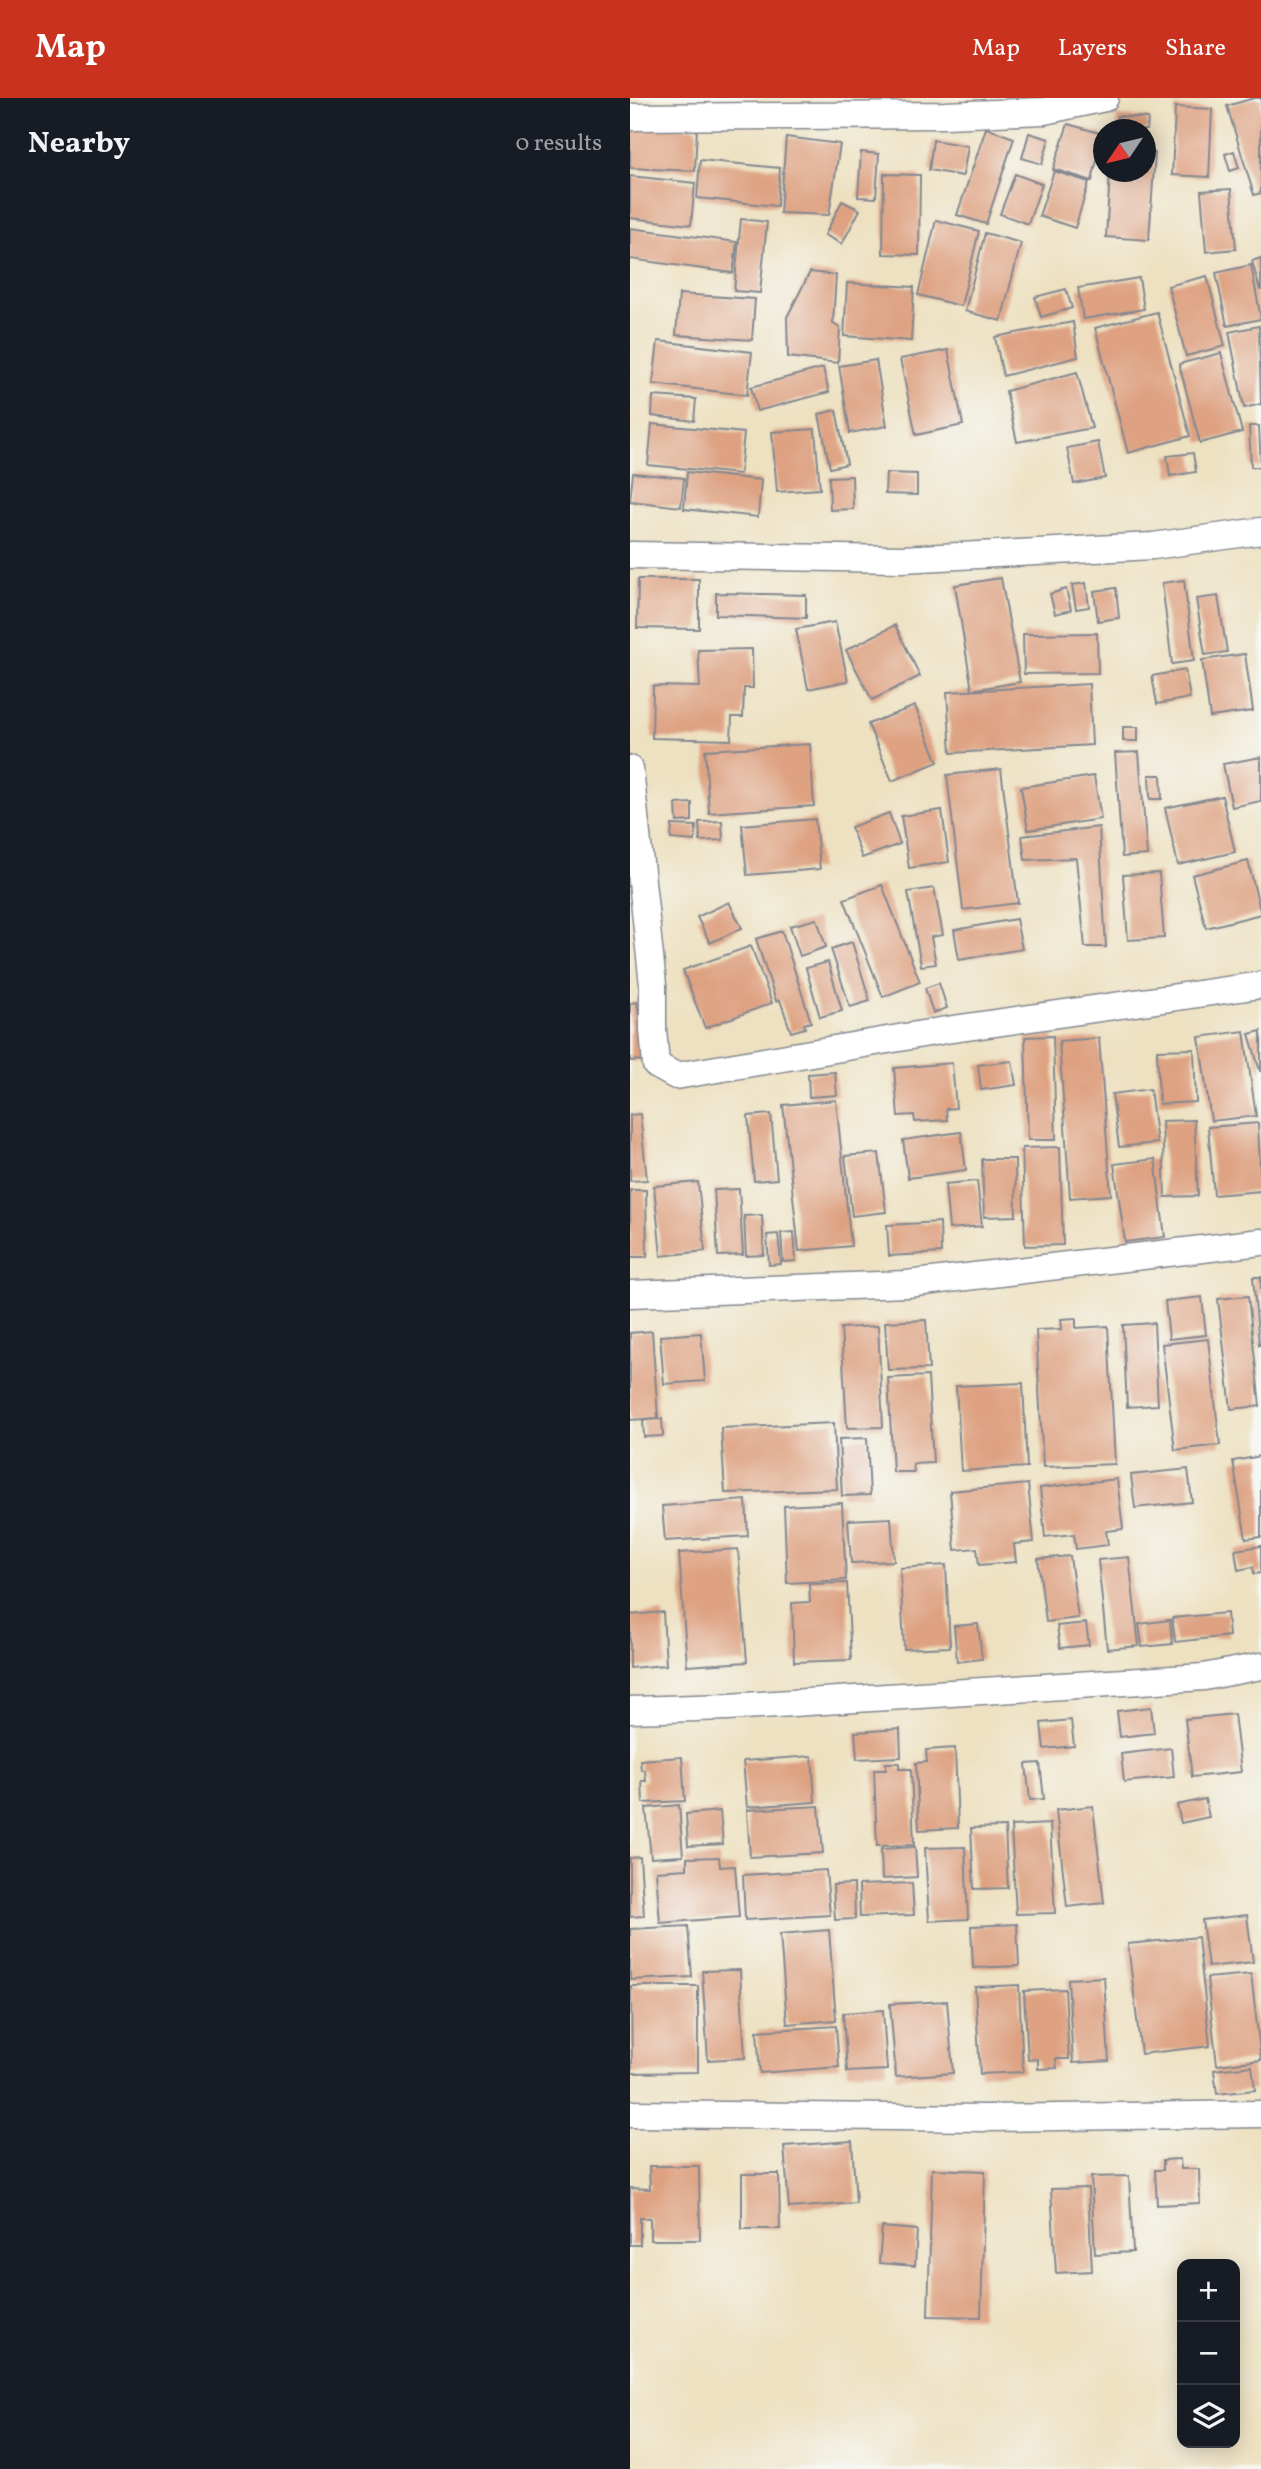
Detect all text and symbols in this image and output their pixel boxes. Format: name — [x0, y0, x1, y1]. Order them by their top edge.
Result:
text: Map — [35, 26, 106, 72]
text: Map — [972, 32, 1020, 66]
text: Layers — [1058, 32, 1127, 66]
text: Share — [1165, 32, 1226, 66]
north arrow — [1093, 119, 1156, 182]
text: Nearby — [28, 123, 130, 165]
text: 0 results — [515, 128, 602, 160]
map controls — [1177, 2259, 1240, 2448]
button: + — [1177, 2259, 1240, 2322]
button: − — [1177, 2322, 1240, 2385]
button: layers — [1177, 2385, 1240, 2448]

